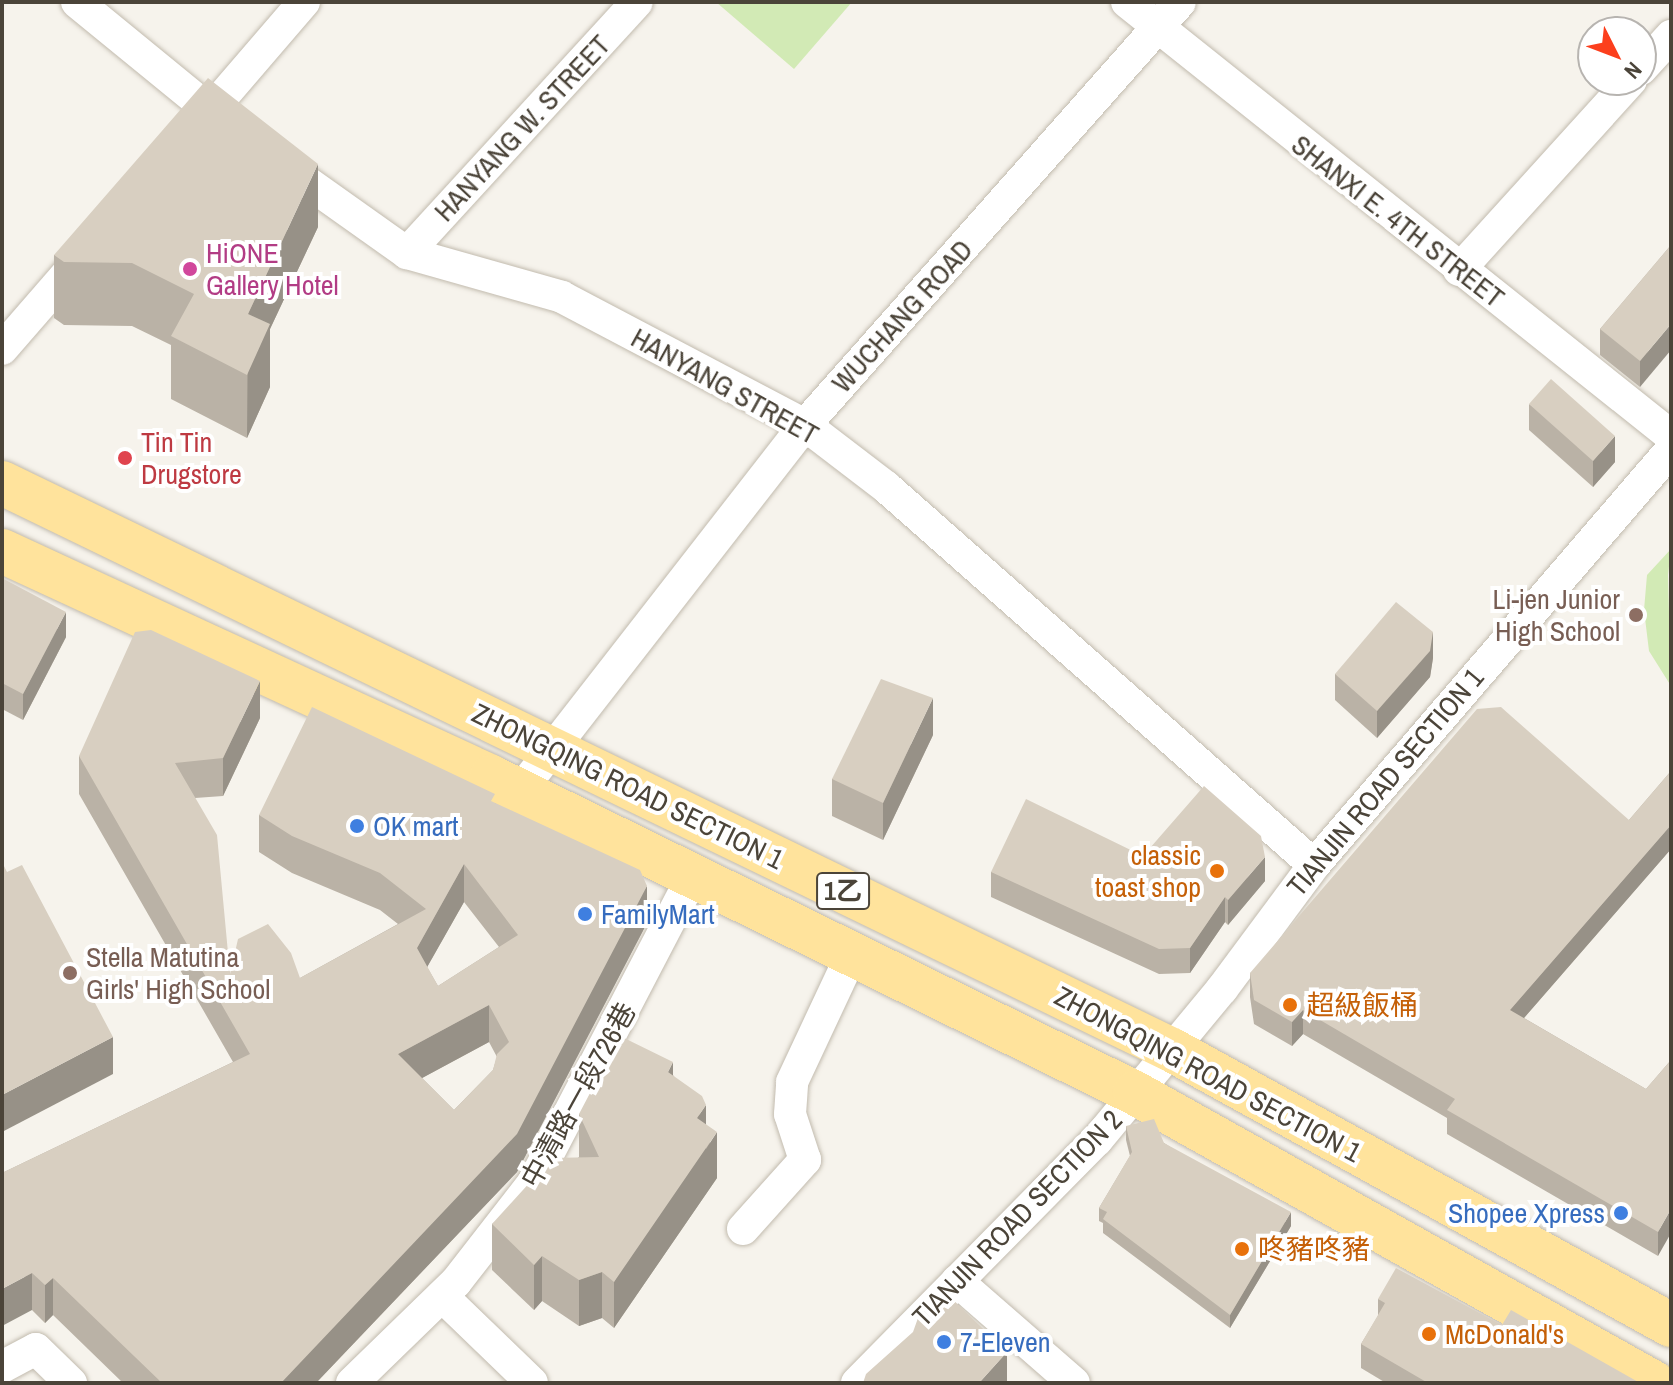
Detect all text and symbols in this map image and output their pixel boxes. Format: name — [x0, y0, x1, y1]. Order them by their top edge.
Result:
north arrow — [1577, 16, 1657, 96]
street label: HANYANG W. STREET — [427, 28, 617, 228]
text: N — [1618, 56, 1649, 86]
street label: SHANXI E. 4TH STREET — [1285, 128, 1511, 314]
street label: WUCHANG ROAD — [825, 233, 979, 399]
place label: HiONE Gallery Hotel — [206, 236, 339, 302]
marker: HiONE Gallery Hotel — [181, 260, 199, 278]
street label: HANYANG STREET — [626, 321, 824, 451]
place label: Tin Tin Drugstore — [141, 425, 242, 491]
marker: Tin Tin Drugstore — [116, 449, 134, 467]
place label: Li-jen Junior High School — [1492, 582, 1620, 648]
marker: Li-jen Junior High School — [1627, 606, 1645, 624]
street label: TIANJIN ROAD SECTION 1 — [1280, 661, 1490, 903]
street label: ZHONGQING ROAD SECTION 1 — [467, 696, 789, 876]
place label: OK mart — [373, 809, 458, 843]
marker: OK mart — [348, 817, 366, 835]
place label: classic toast shop — [1095, 838, 1201, 904]
marker: classic toast shop — [1208, 862, 1226, 880]
road number: 1乙 — [815, 869, 871, 913]
place label: FamilyMart — [601, 897, 715, 931]
marker: FamilyMart — [576, 905, 594, 923]
place label: Stella Matutina Girls' High School — [86, 940, 270, 1006]
marker: Stella Matutina Girls' High School — [61, 964, 79, 982]
street label: ZHONGQING ROAD SECTION 1 — [1049, 979, 1367, 1169]
place label: 超級飯桶 — [1306, 988, 1418, 1022]
marker: 超級飯桶 — [1281, 996, 1299, 1014]
street label: 中清路一段726巷 — [513, 997, 643, 1193]
street label: TIANJIN ROAD SECTION 2 — [905, 1103, 1129, 1333]
place label: Shopee Xpress — [1448, 1196, 1605, 1230]
marker: Shopee Xpress — [1612, 1204, 1630, 1222]
place label: 咚豬咚豬 — [1258, 1232, 1370, 1266]
marker: 咚豬咚豬 — [1233, 1240, 1251, 1258]
place label: McDonald's — [1445, 1317, 1564, 1351]
place label: 7-Eleven — [960, 1325, 1051, 1359]
marker: McDonald's — [1420, 1325, 1438, 1343]
marker: 7-Eleven — [935, 1333, 953, 1351]

